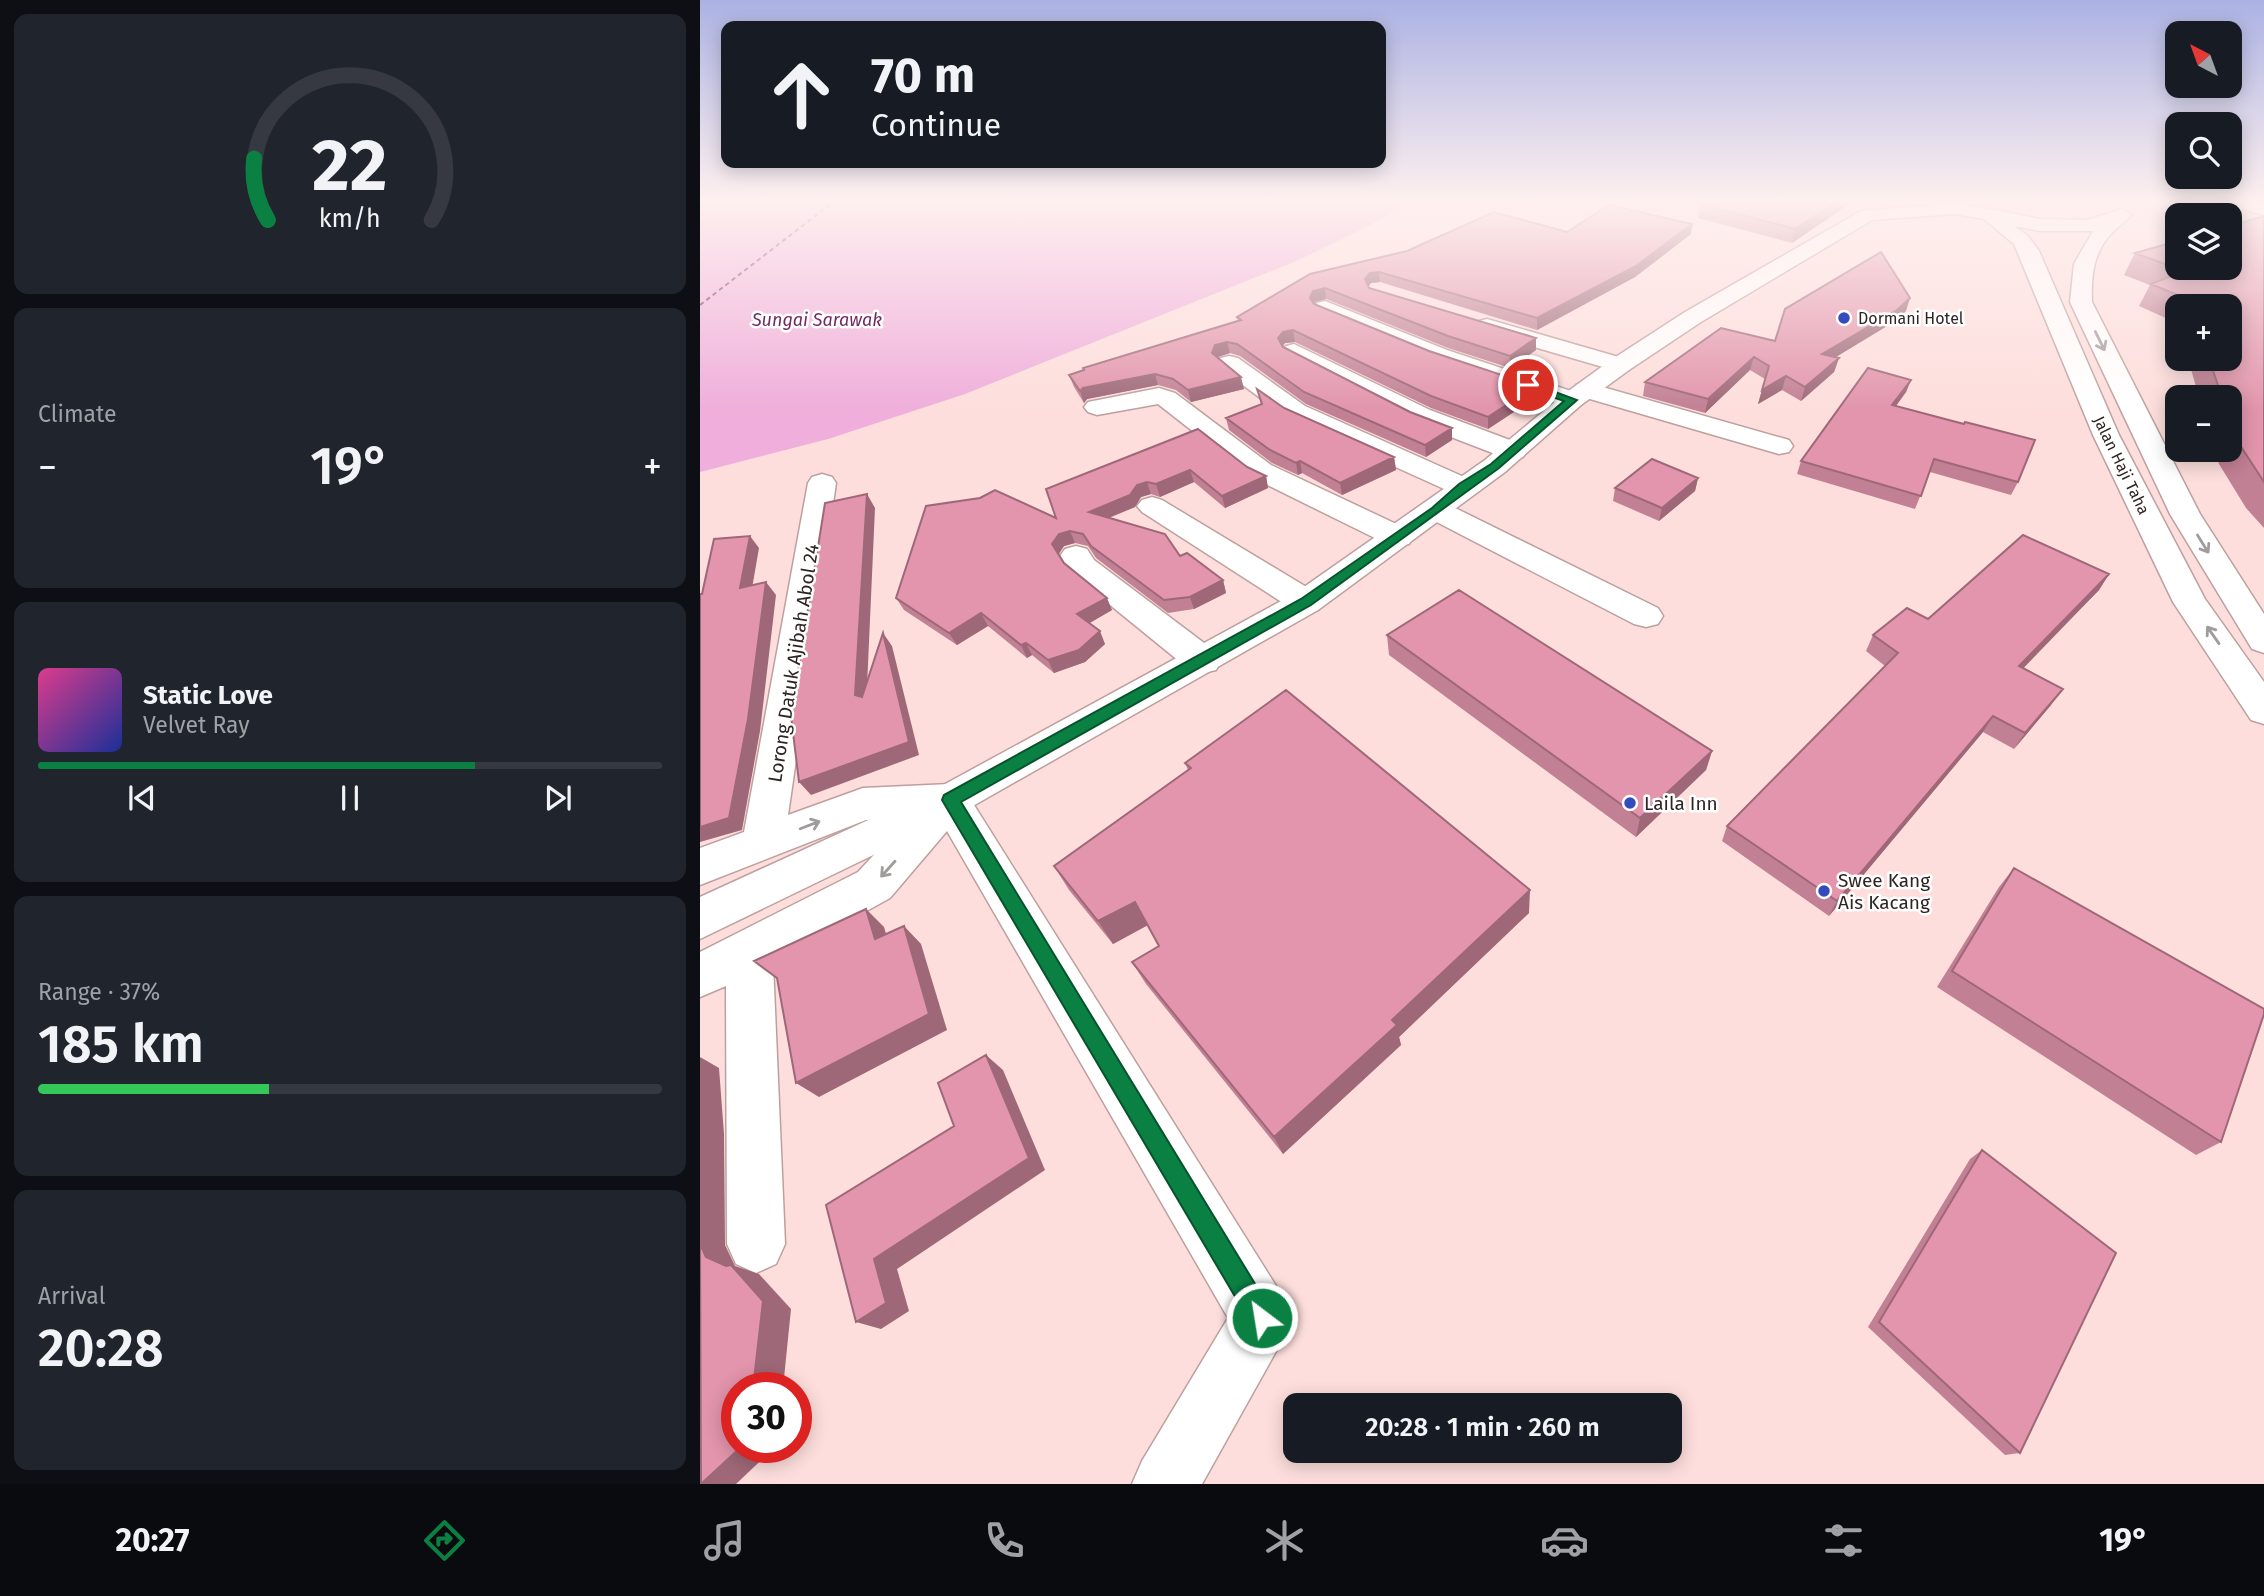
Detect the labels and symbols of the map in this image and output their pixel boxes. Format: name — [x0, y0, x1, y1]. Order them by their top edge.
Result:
north arrow — [2165, 21, 2242, 98]
water label: Sungai Sarawak — [751, 309, 882, 331]
place label: Dormani Hotel — [1858, 309, 1964, 328]
marker: Dormani Hotel — [1836, 310, 1852, 326]
one-way arrow — [2094, 330, 2108, 351]
pin — [1498, 355, 1558, 415]
street label: Jalan Haji Taha — [2090, 413, 2154, 518]
one-way arrow — [2197, 533, 2211, 553]
street label: Lorong Datuk Ajibah Abol 24 — [763, 542, 824, 784]
one-way arrow — [2206, 626, 2220, 645]
place label: Laila Inn — [1644, 792, 1718, 815]
marker: Laila Inn — [1622, 795, 1638, 811]
one-way arrow — [798, 818, 820, 830]
one-way arrow — [880, 860, 896, 878]
place label: Swee Kang Ais Kacang — [1838, 869, 1930, 914]
marker: Swee Kang Ais Kacang — [1816, 883, 1832, 899]
position arrow — [1225, 1281, 1299, 1355]
speed limit sign: 30 — [721, 1372, 812, 1463]

